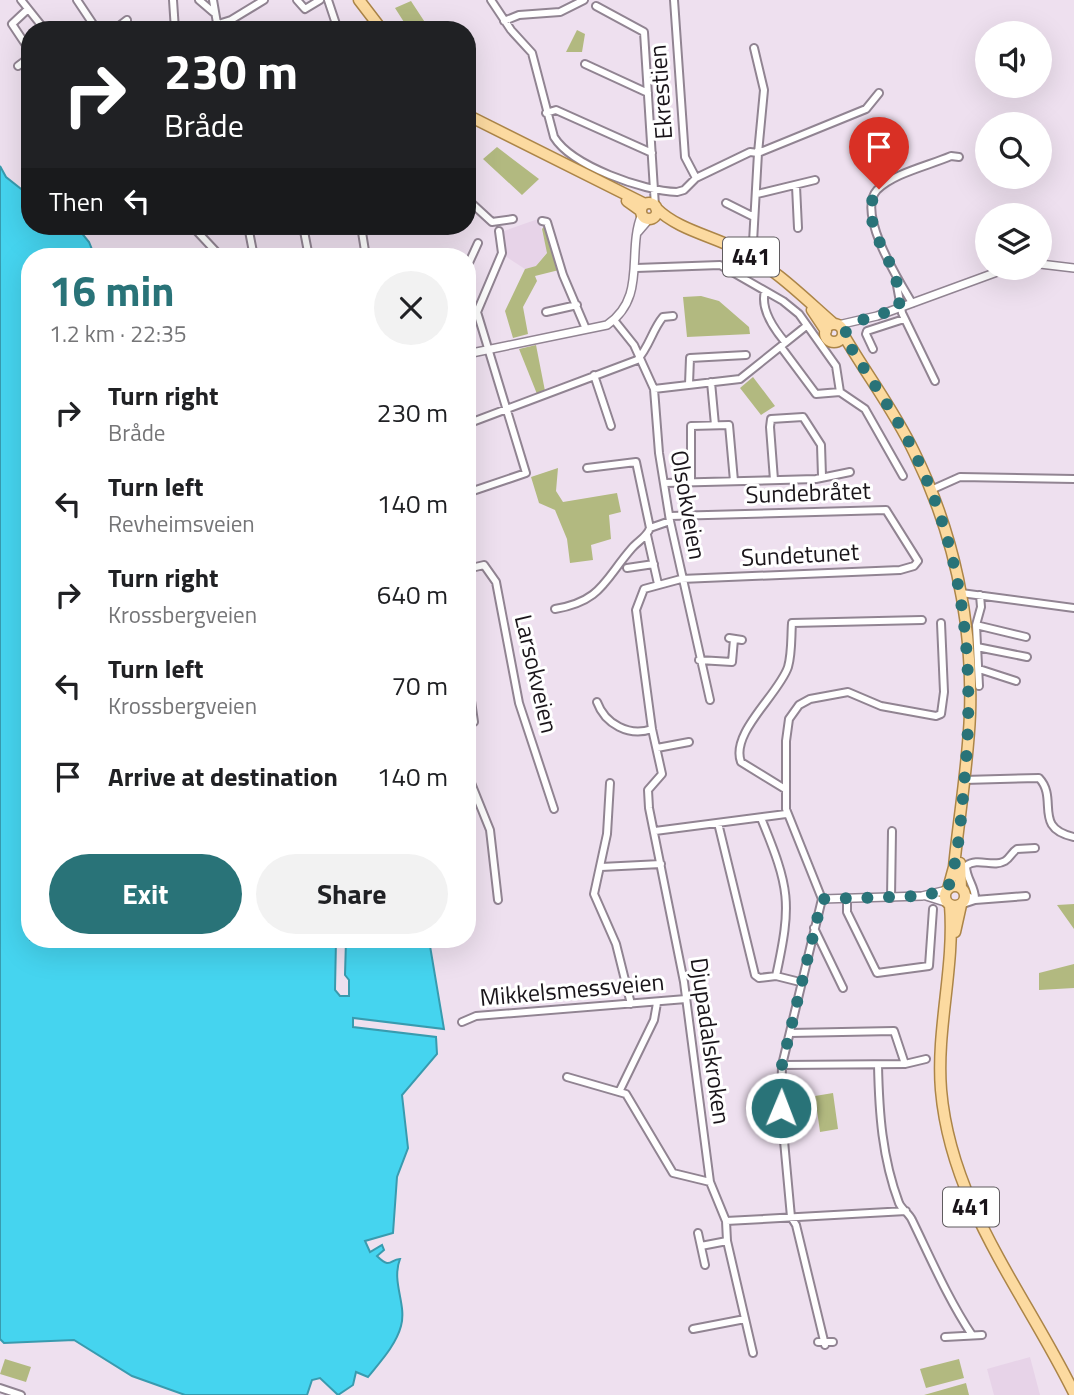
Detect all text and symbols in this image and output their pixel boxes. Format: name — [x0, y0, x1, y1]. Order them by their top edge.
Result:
map controls — [975, 21, 1052, 280]
button: sound — [975, 21, 1052, 98]
text: 230 m — [164, 33, 298, 108]
street label: Ekrestien — [639, 44, 681, 141]
icon: right — [49, 49, 140, 140]
text: Bråde — [164, 101, 244, 149]
button: search — [975, 112, 1052, 189]
pin — [849, 117, 909, 189]
icon: arrive — [860, 128, 898, 166]
text: Then — [49, 182, 104, 221]
icon: left — [118, 182, 156, 220]
button: layers — [975, 203, 1052, 280]
road number: 441 — [723, 238, 779, 276]
text: 16 min — [49, 258, 175, 322]
button: close — [374, 271, 448, 345]
text: 1.2 km · 22:35 — [49, 316, 187, 351]
text: Turn right — [108, 376, 219, 415]
text: 230 m — [377, 393, 448, 432]
icon: right — [49, 394, 87, 432]
text: Bråde — [108, 415, 165, 450]
street label: Olsokveien — [662, 447, 716, 562]
text: Turn left — [108, 467, 203, 506]
street label: Sundebråtet — [745, 472, 872, 512]
text: 140 m — [377, 484, 448, 523]
icon: left — [49, 485, 87, 523]
text: Revheimsveien — [108, 506, 255, 541]
street label: Sundetunet — [740, 533, 860, 575]
text: Turn right — [108, 558, 219, 597]
text: 640 m — [377, 575, 448, 614]
icon: right — [49, 576, 87, 614]
text: Krossbergveien — [108, 597, 257, 632]
street label: Larsokveien — [506, 611, 568, 737]
text: Turn left — [108, 649, 203, 688]
text: 70 m — [391, 666, 448, 705]
icon: left — [49, 667, 87, 705]
text: Krossbergveien — [108, 688, 257, 723]
text: Arrive at destination — [108, 757, 338, 796]
text: 140 m — [377, 757, 448, 796]
icon: arrive — [49, 758, 87, 796]
button: Exit — [49, 854, 242, 934]
button: Share — [256, 854, 448, 934]
street label: Djupadalskroken — [681, 955, 741, 1127]
street label: Mikkelsmessveien — [478, 963, 666, 1015]
position arrow — [744, 1071, 818, 1145]
road number: 441 — [943, 1188, 999, 1226]

